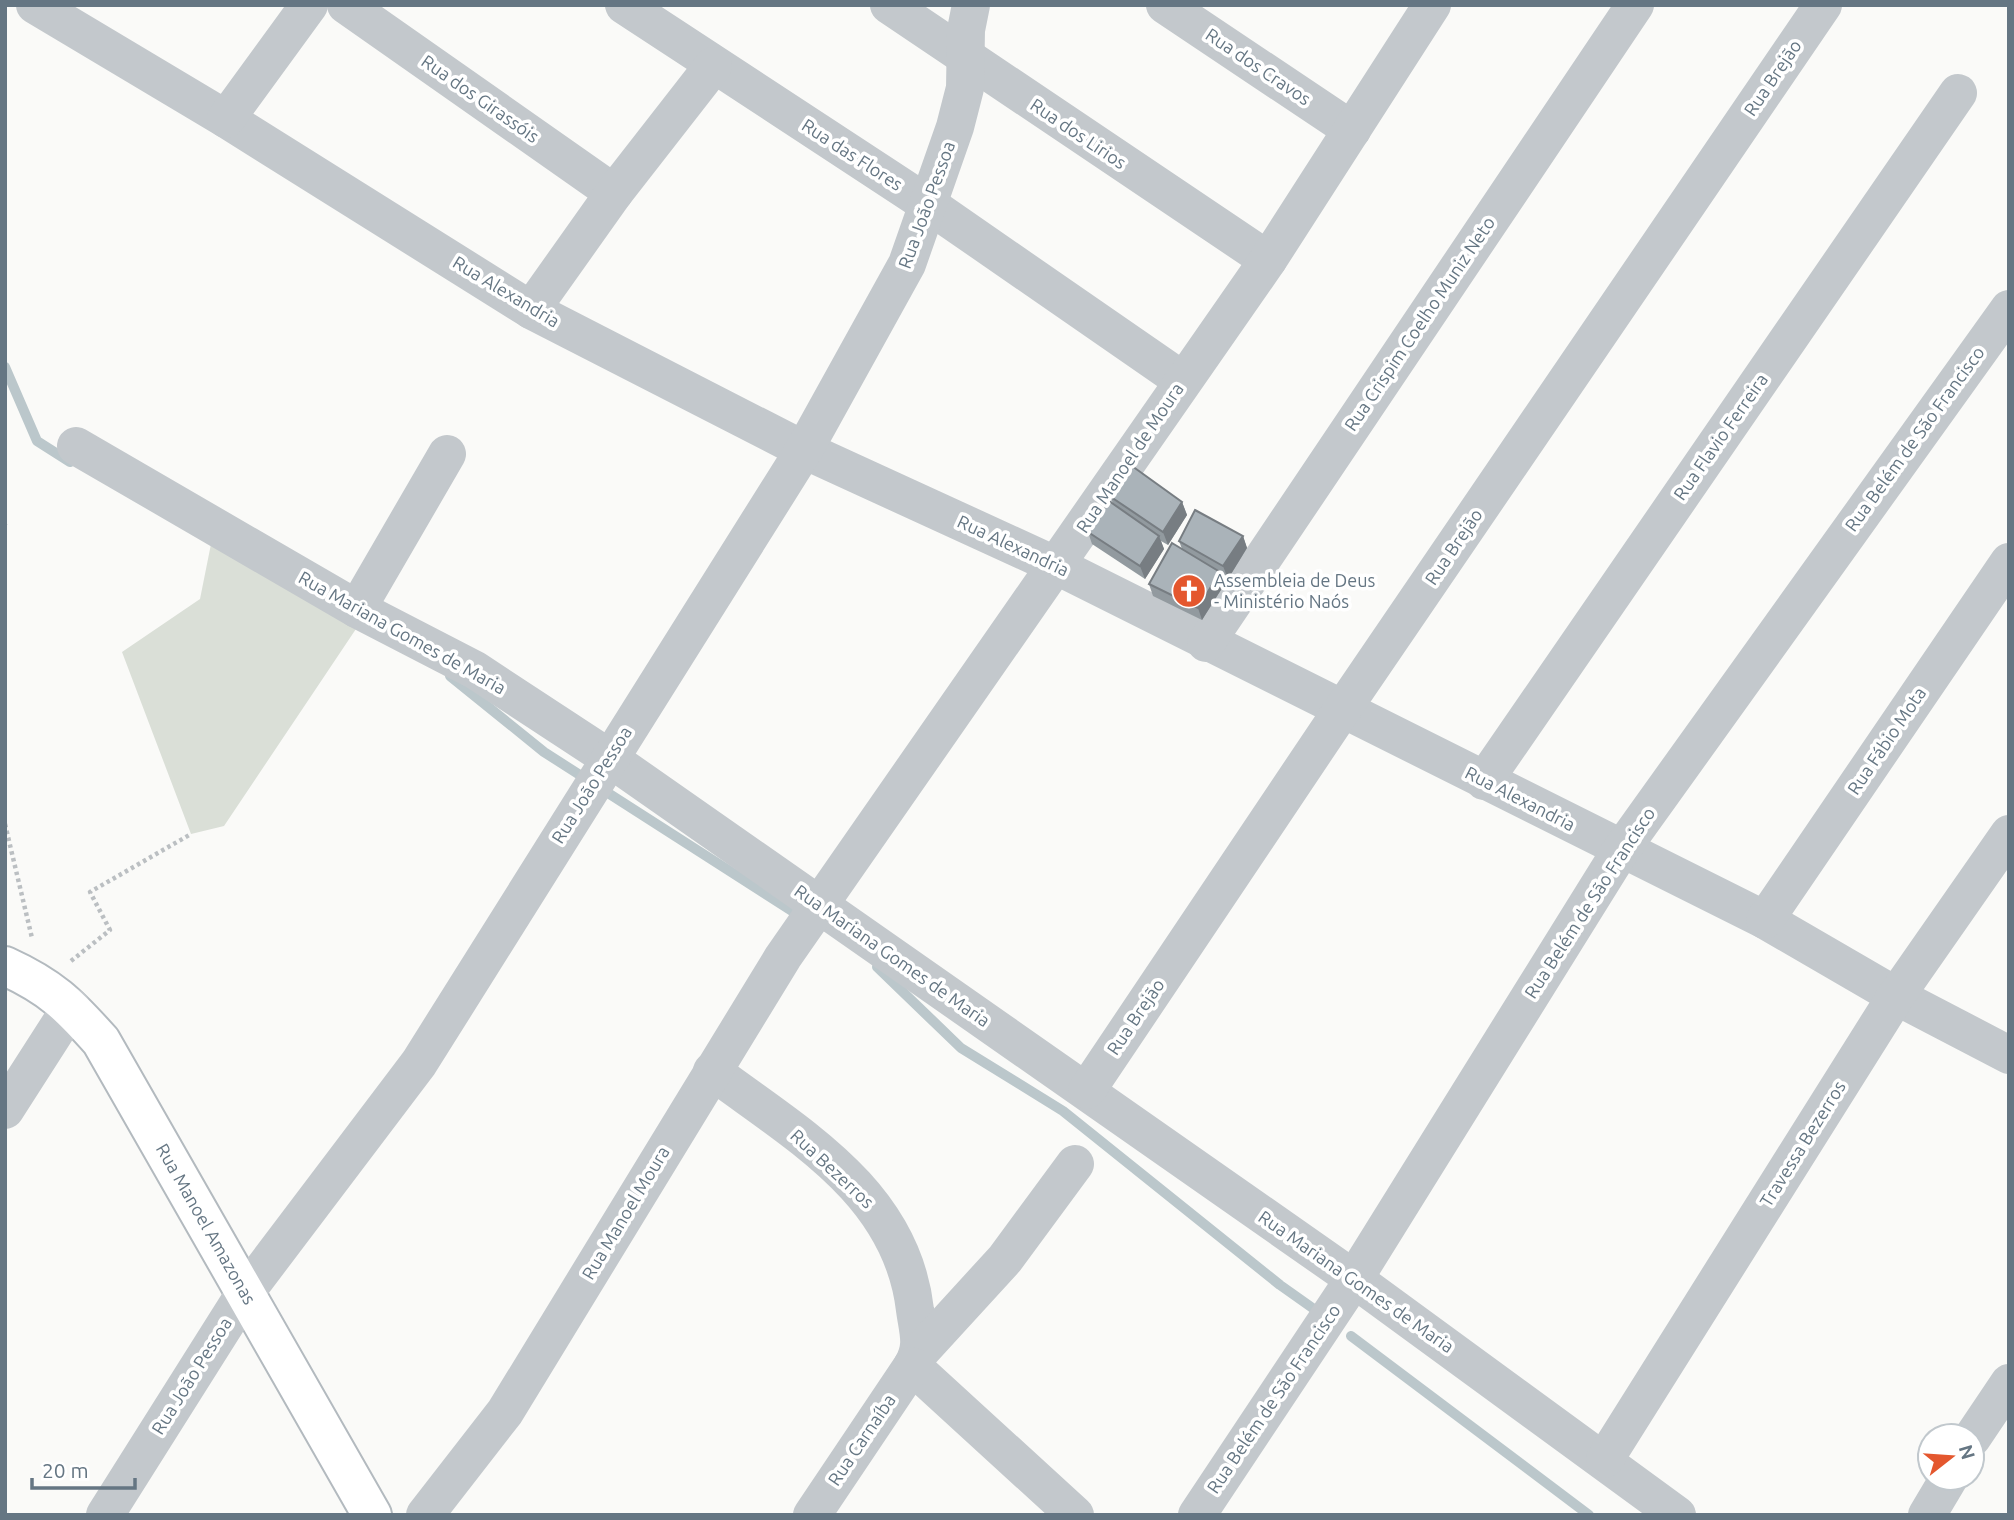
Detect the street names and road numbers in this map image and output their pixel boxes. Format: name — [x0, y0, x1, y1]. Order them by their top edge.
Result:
street label: Rua dos Cravos — [1202, 24, 1315, 109]
street label: Rua Brejão — [1739, 36, 1805, 119]
street label: Rua dos Girassóis — [418, 50, 543, 146]
street label: Rua dos Lirios — [1027, 94, 1130, 173]
street label: Rua das Flores — [799, 114, 907, 194]
street label: Rua João Pessoa — [894, 138, 958, 271]
street label: Rua Crispim Coelho Muniz Neto — [1340, 213, 1498, 434]
street label: Rua Alexandria — [450, 251, 563, 331]
street label: Rua Belém de São Francisco — [1840, 342, 1988, 535]
street label: Rua Flavio Ferreira — [1669, 369, 1771, 503]
street label: Rua Manoel de Moura — [1072, 379, 1187, 536]
street label: Rua Brejão — [1420, 505, 1486, 588]
street label: Rua Alexandria — [954, 511, 1072, 580]
street label: Rua Mariana Gomes de Maria — [295, 567, 510, 698]
street label: Rua Fábio Mota — [1843, 683, 1929, 798]
street label: Rua João Pessoa — [547, 722, 635, 847]
street label: Rua Alexandria — [1462, 762, 1579, 834]
street label: Rua Belém de São Francisco — [1520, 803, 1658, 1002]
street label: Rua Mariana Gomes de Maria — [791, 880, 994, 1030]
street label: Rua Brejão — [1102, 975, 1168, 1058]
street label: Travessa Bezerros — [1755, 1077, 1849, 1210]
street label: Rua Bezerros — [787, 1125, 878, 1212]
street label: Rua Manoel Amazonas — [153, 1140, 261, 1308]
street label: Rua Manoel Moura — [577, 1142, 673, 1283]
street label: Rua Mariana Gomes de Maria — [1255, 1206, 1458, 1356]
street label: Rua Belém de São Francisco — [1202, 1300, 1344, 1497]
street label: Rua João Pessoa — [147, 1313, 235, 1438]
street label: Rua Carnaíba — [823, 1390, 899, 1489]

